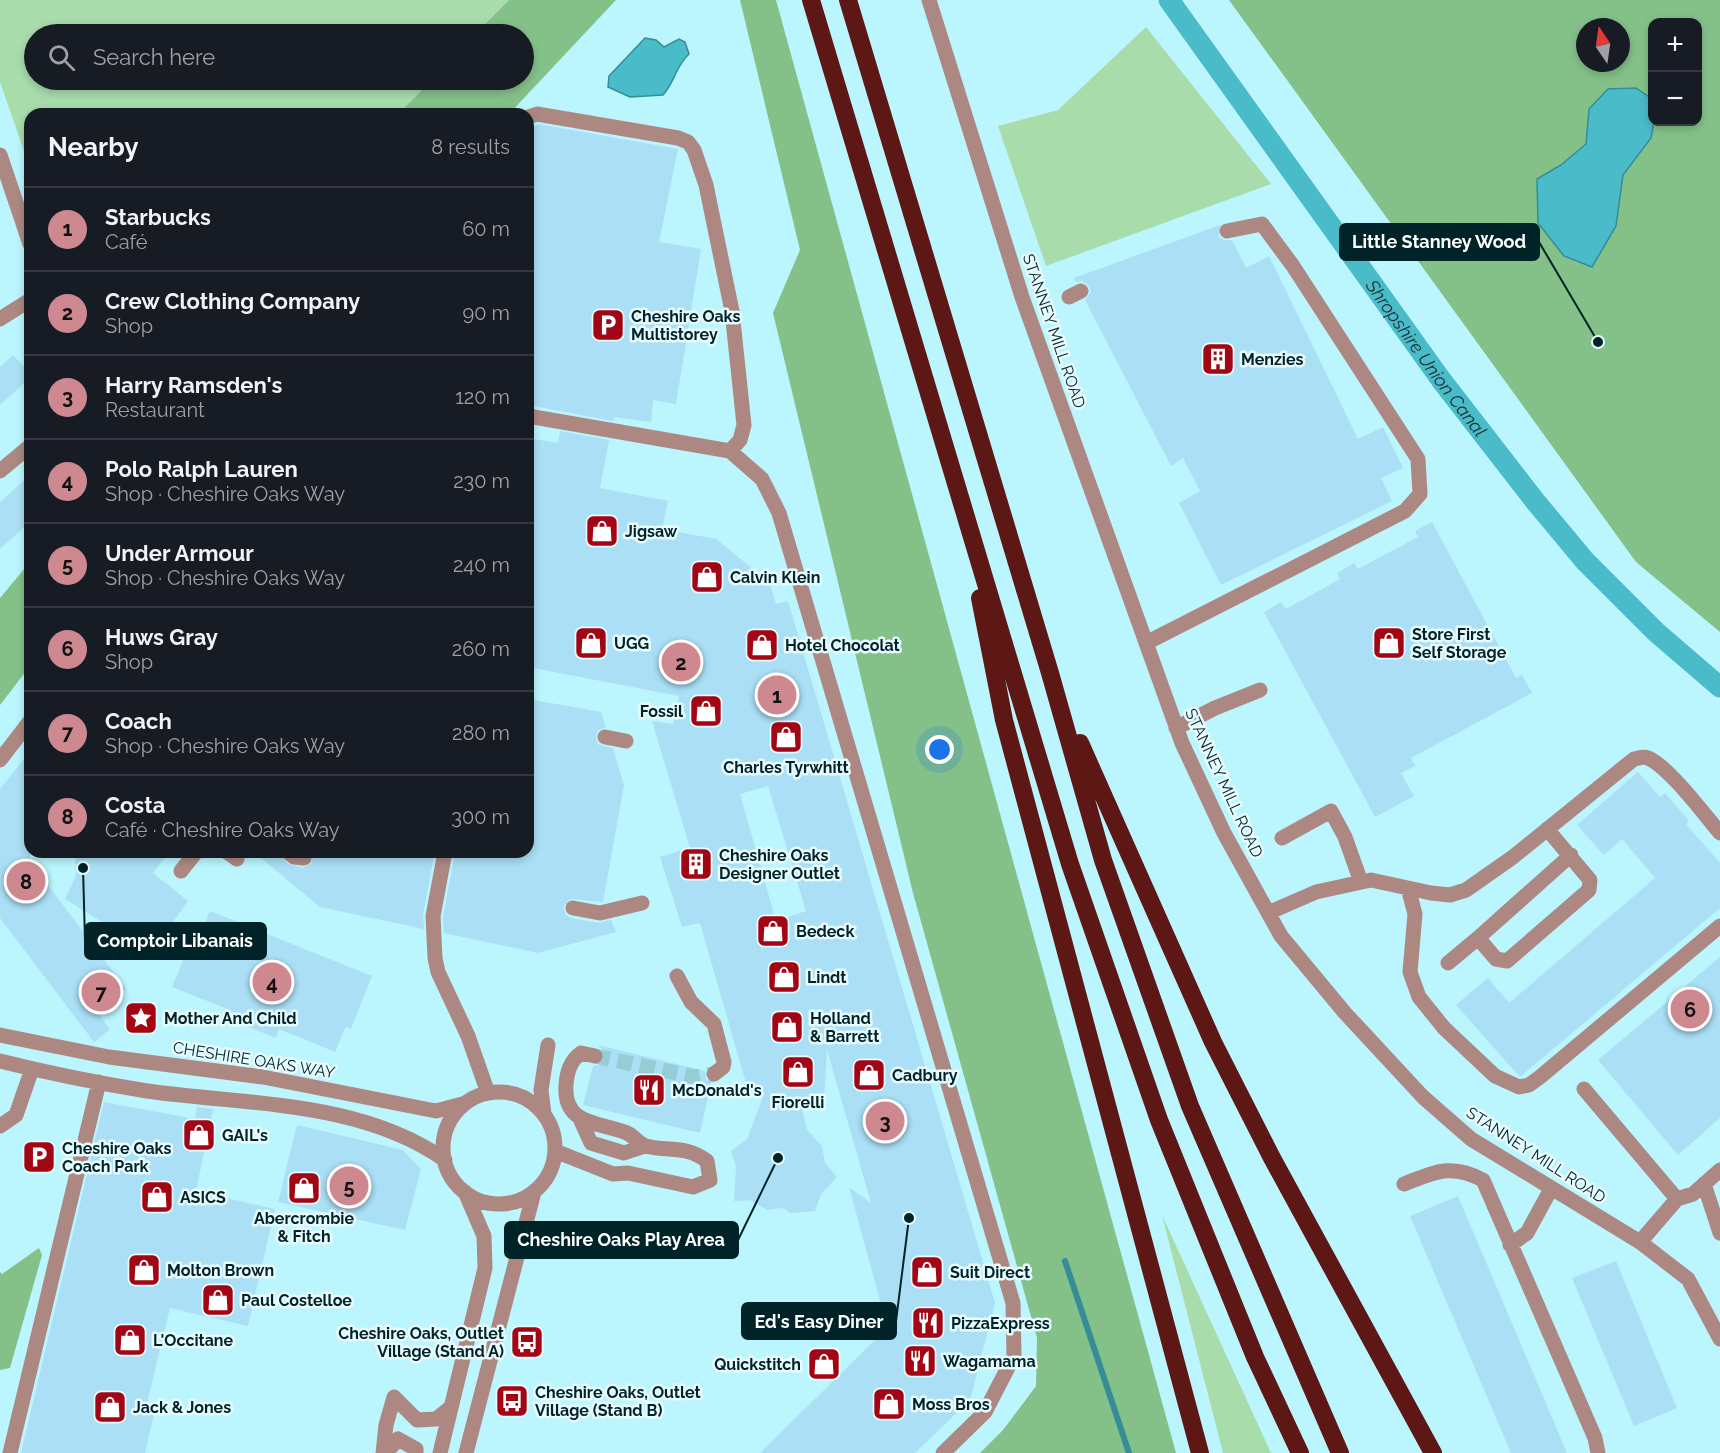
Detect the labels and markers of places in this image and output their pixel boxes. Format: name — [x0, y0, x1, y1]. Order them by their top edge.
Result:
callout: Little Stanney Wood — [1340, 224, 1539, 260]
parking icon: Cheshire Oaks Multistorey — [590, 307, 626, 343]
place label: Cheshire Oaks Multistorey — [631, 307, 740, 344]
building icon: Menzies — [1200, 341, 1236, 377]
place label: Menzies — [1241, 350, 1303, 369]
shop icon: Jigsaw — [584, 513, 620, 549]
place label: Jigsaw — [625, 522, 678, 541]
shop icon: Calvin Klein — [689, 559, 725, 595]
place label: Calvin Klein — [730, 568, 820, 587]
shop icon: UGG — [573, 625, 609, 661]
shop icon: Store First Self Storage — [1371, 625, 1407, 661]
place label: Store First Self Storage — [1412, 625, 1507, 662]
shop icon: Hotel Chocolat — [744, 627, 780, 663]
place label: UGG — [614, 634, 649, 653]
place label: Hotel Chocolat — [785, 636, 900, 655]
pin: 2 — [662, 640, 700, 684]
pin: 1 — [758, 672, 796, 718]
shop icon: Fossil — [688, 693, 724, 729]
place label: Fossil — [640, 702, 684, 721]
shop icon: Charles Tyrwhitt — [768, 719, 804, 755]
place label: Charles Tyrwhitt — [723, 758, 849, 777]
building icon: Cheshire Oaks Designer Outlet — [678, 846, 714, 882]
place label: Cheshire Oaks Designer Outlet — [719, 846, 840, 883]
pin: 8 — [6, 858, 46, 904]
shop icon: Bedeck — [755, 913, 791, 949]
place label: Bedeck — [796, 922, 854, 941]
callout: Comptoir Libanais — [85, 923, 266, 959]
shop icon: Lindt — [766, 959, 802, 995]
pin: 4 — [252, 960, 292, 1004]
place label: Lindt — [807, 968, 847, 987]
pin: 7 — [82, 970, 120, 1014]
pin: 6 — [1670, 986, 1710, 1032]
place icon: Mother And Child — [123, 1000, 159, 1036]
place label: Mother And Child — [164, 1009, 297, 1028]
shop icon: Holland & Barrett — [769, 1009, 805, 1045]
place label: Holland & Barrett — [810, 1009, 879, 1046]
shop icon: Fiorelli — [780, 1054, 816, 1090]
shop icon: Cadbury — [851, 1057, 887, 1093]
place label: Cadbury — [892, 1066, 958, 1085]
restaurant icon: McDonald's — [631, 1072, 667, 1108]
place label: McDonald's — [672, 1081, 762, 1100]
place label: Fiorelli — [772, 1093, 824, 1112]
pin: 3 — [866, 1098, 904, 1144]
shop icon: GAIL's — [181, 1117, 217, 1153]
place label: GAIL's — [222, 1126, 268, 1145]
parking icon: Cheshire Oaks Coach Park — [21, 1139, 57, 1175]
place label: Cheshire Oaks Coach Park — [62, 1139, 171, 1176]
pin: 5 — [330, 1164, 368, 1208]
shop icon: Abercrombie & Fitch — [286, 1170, 322, 1206]
shop icon: ASICS — [139, 1179, 175, 1215]
place label: ASICS — [180, 1188, 226, 1207]
place label: Abercrombie & Fitch — [254, 1209, 354, 1246]
callout: Cheshire Oaks Play Area — [505, 1222, 738, 1258]
shop icon: Molton Brown — [126, 1252, 162, 1288]
shop icon: Suit Direct — [909, 1254, 945, 1290]
place label: Molton Brown — [167, 1261, 274, 1280]
place label: Suit Direct — [950, 1263, 1030, 1282]
shop icon: Paul Costelloe — [200, 1282, 236, 1318]
place label: Paul Costelloe — [241, 1291, 352, 1310]
callout: Ed's Easy Diner — [742, 1303, 896, 1339]
restaurant icon: PizzaExpress — [910, 1305, 946, 1341]
place label: PizzaExpress — [951, 1314, 1050, 1333]
shop icon: L'Occitane — [112, 1322, 148, 1358]
place label: Cheshire Oaks, Outlet Village (Stand A) — [338, 1324, 504, 1361]
bus stop icon: Cheshire Oaks, Outlet Village (Stand A) — [509, 1324, 545, 1360]
place label: L'Occitane — [153, 1331, 233, 1350]
restaurant icon: Wagamama — [902, 1343, 938, 1379]
shop icon: Quickstitch — [806, 1346, 842, 1382]
place label: Wagamama — [943, 1352, 1036, 1371]
place label: Quickstitch — [714, 1355, 801, 1374]
bus stop icon: Cheshire Oaks, Outlet Village (Stand B) — [494, 1383, 530, 1419]
place label: Cheshire Oaks, Outlet Village (Stand B) — [535, 1383, 701, 1420]
shop icon: Moss Bros — [871, 1386, 907, 1422]
shop icon: Jack & Jones — [92, 1389, 128, 1425]
place label: Moss Bros — [912, 1395, 990, 1414]
place label: Jack & Jones — [133, 1398, 231, 1417]

